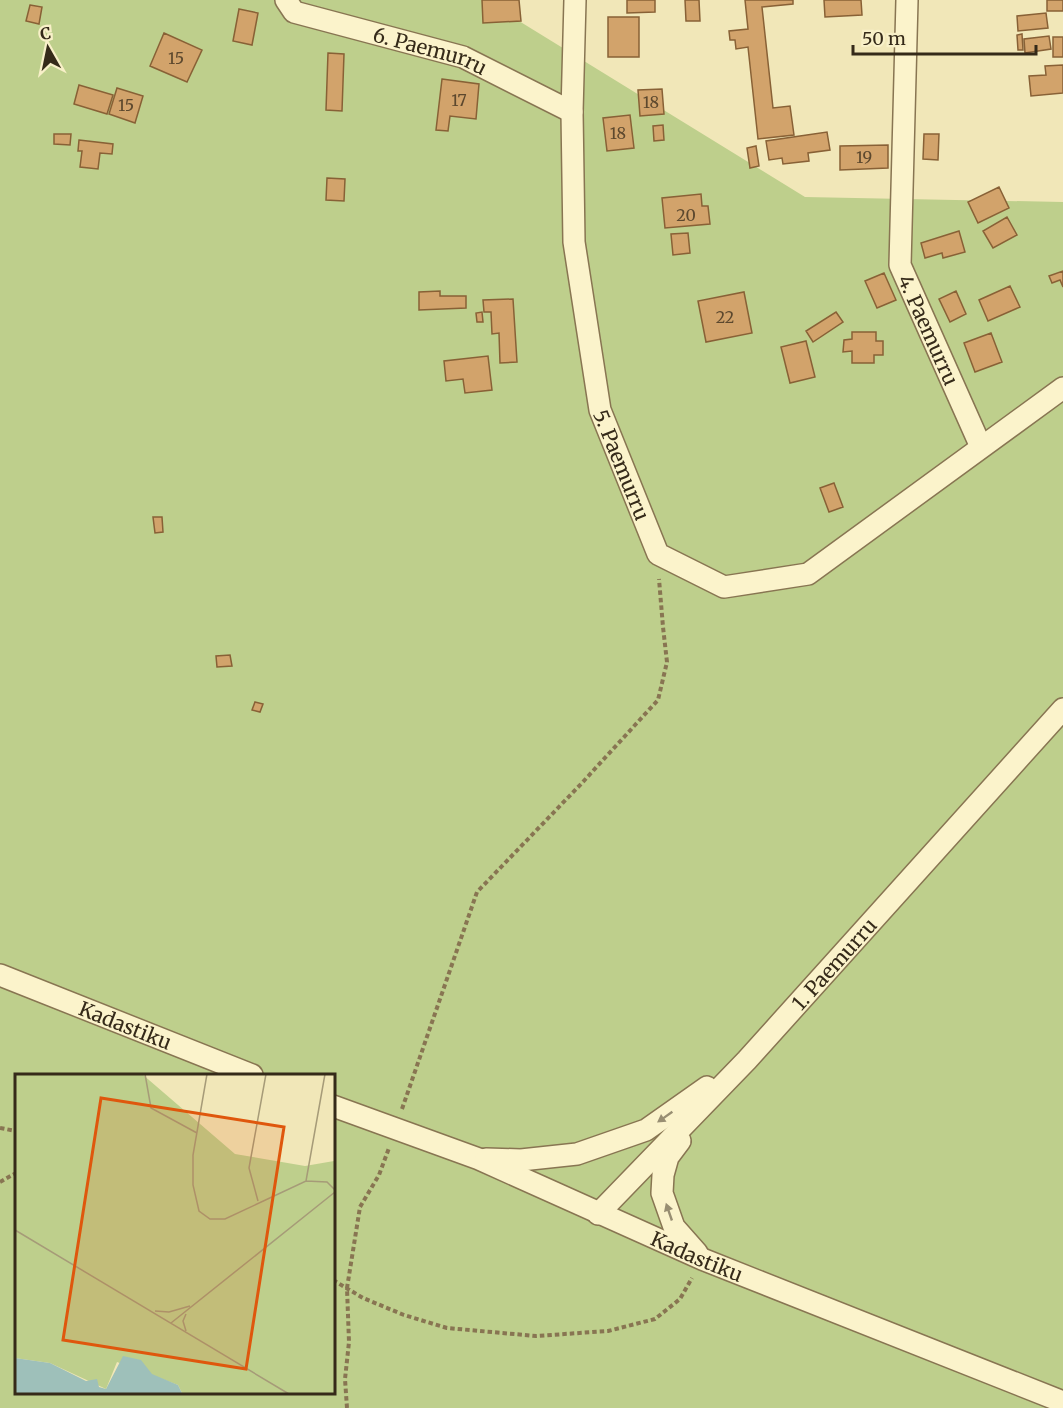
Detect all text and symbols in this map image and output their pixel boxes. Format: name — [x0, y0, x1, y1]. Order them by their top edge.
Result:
north arrow — [18, 18, 78, 78]
scale bar — [853, 18, 1036, 56]
street label: 6. Paemurru — [371, 21, 492, 80]
text: С — [39, 22, 52, 44]
text: 50 m — [862, 27, 906, 50]
house number: 15 — [168, 48, 184, 68]
house number: 17 — [451, 90, 467, 110]
house number: 18 — [643, 92, 659, 112]
house number: 15 — [118, 95, 134, 115]
house number: 18 — [610, 123, 626, 143]
house number: 19 — [856, 147, 872, 167]
house number: 20 — [676, 205, 696, 225]
street label: 4. Paemurru — [893, 271, 964, 389]
house number: 22 — [716, 307, 734, 327]
street label: 5. Paemurru — [589, 406, 655, 524]
street label: 1. Paemurru — [786, 912, 882, 1015]
street label: Kadastiku — [75, 995, 175, 1054]
inset map — [15, 1074, 334, 1393]
one-way arrow — [657, 1111, 673, 1123]
one-way arrow — [663, 1203, 673, 1221]
street label: Kadastiku — [647, 1225, 747, 1286]

